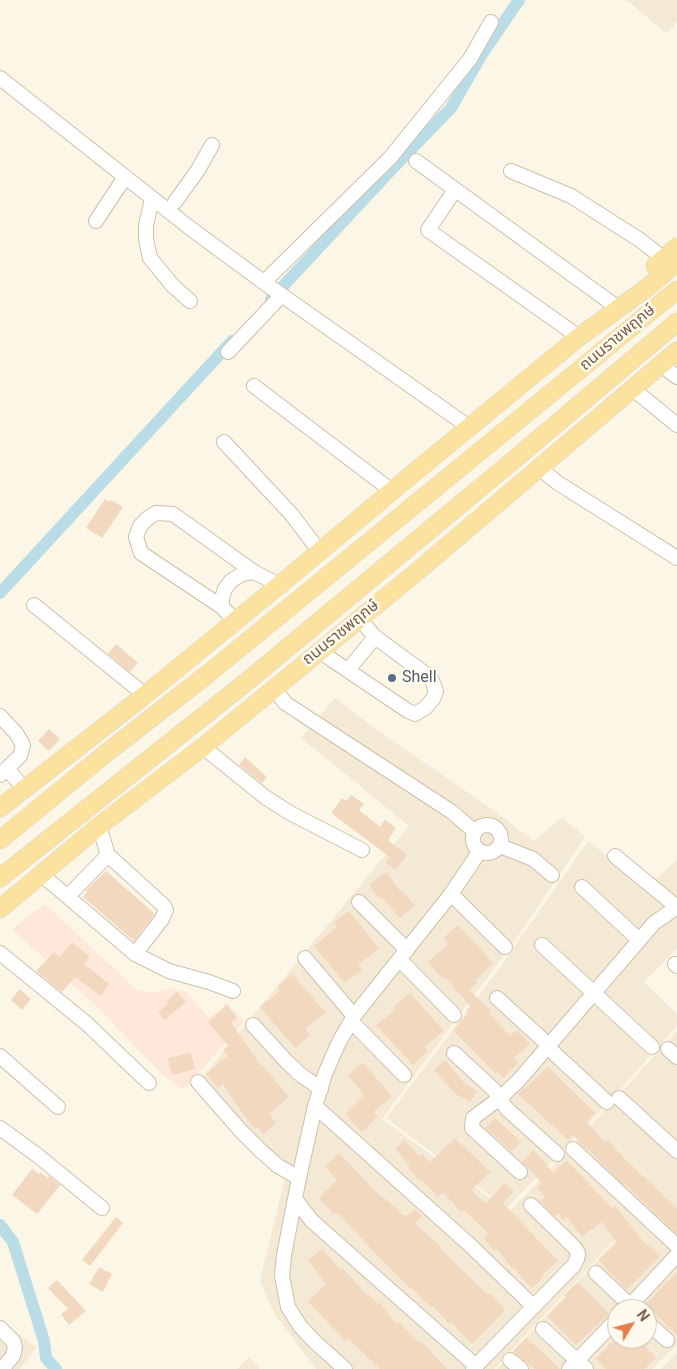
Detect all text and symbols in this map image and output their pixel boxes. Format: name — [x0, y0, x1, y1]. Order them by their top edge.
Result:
street label: ถนนราชพฤกษ์ — [576, 301, 660, 375]
street label: ถนนราชพฤกษ์ — [299, 596, 383, 670]
place label: Shell — [402, 668, 437, 688]
marker: Shell — [386, 672, 398, 684]
north arrow — [607, 1299, 657, 1349]
text: N — [634, 1307, 653, 1324]

